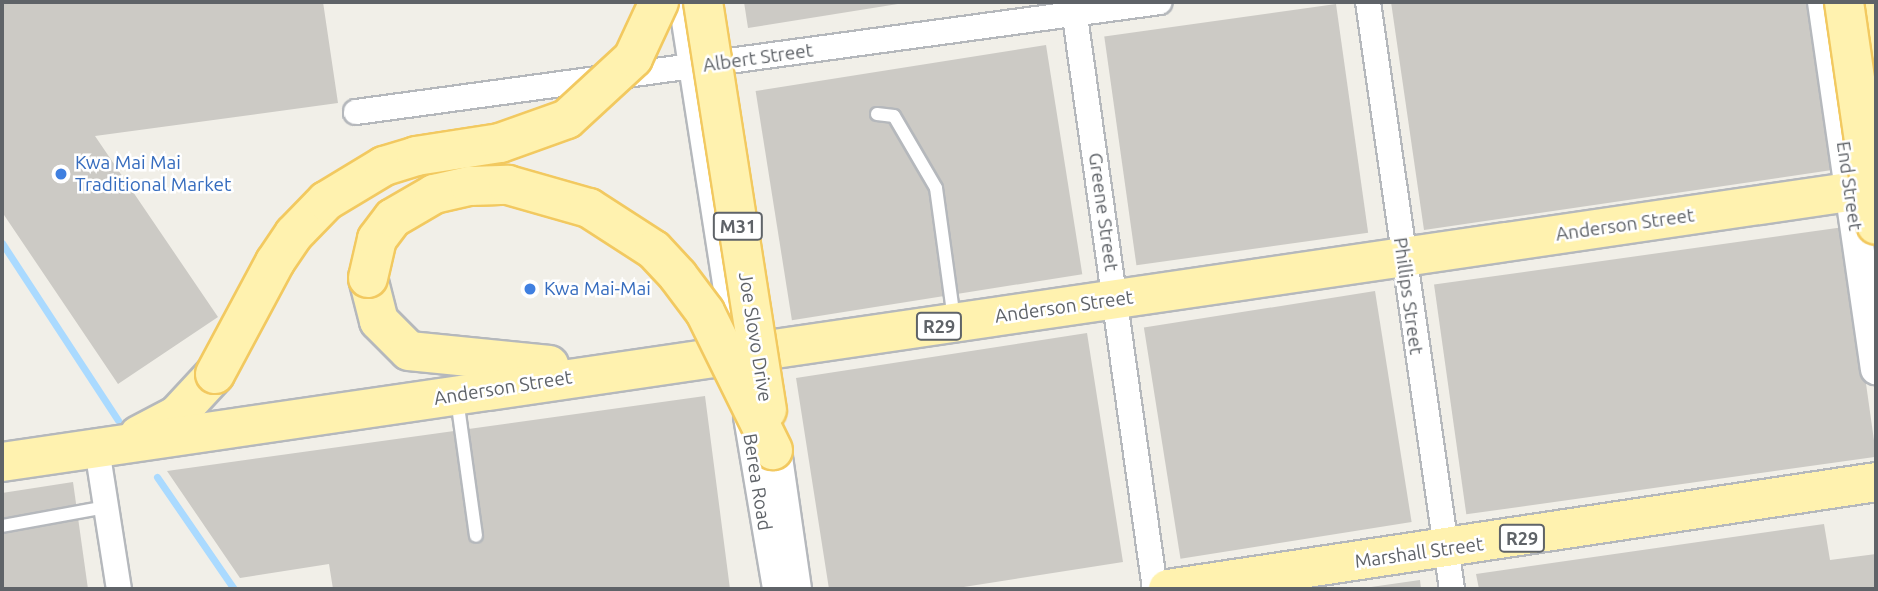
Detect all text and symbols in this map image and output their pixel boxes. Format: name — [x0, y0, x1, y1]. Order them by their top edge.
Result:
street label: Albert Street — [701, 39, 815, 77]
street label: End Street — [1831, 140, 1867, 232]
street label: Greene Street — [1083, 151, 1123, 273]
place label: Kwa Mai Mai Traditional Market — [75, 152, 231, 196]
marker: Kwa Mai Mai Traditional Market — [53, 166, 69, 182]
street label: Anderson Street — [1554, 204, 1696, 246]
road number: M31 — [712, 211, 764, 240]
street label: Phillips Street — [1388, 236, 1428, 356]
street label: Joe Slovo Drive — [733, 271, 777, 403]
place label: Kwa Mai-Mai — [544, 278, 651, 300]
marker: Kwa Mai-Mai — [522, 281, 538, 297]
street label: Anderson Street — [993, 286, 1135, 328]
road number: R29 — [914, 312, 964, 340]
street label: Anderson Street — [432, 366, 574, 410]
street label: Berea Road — [738, 432, 776, 532]
road number: R29 — [1498, 524, 1546, 552]
street label: Marshall Street — [1353, 533, 1485, 573]

